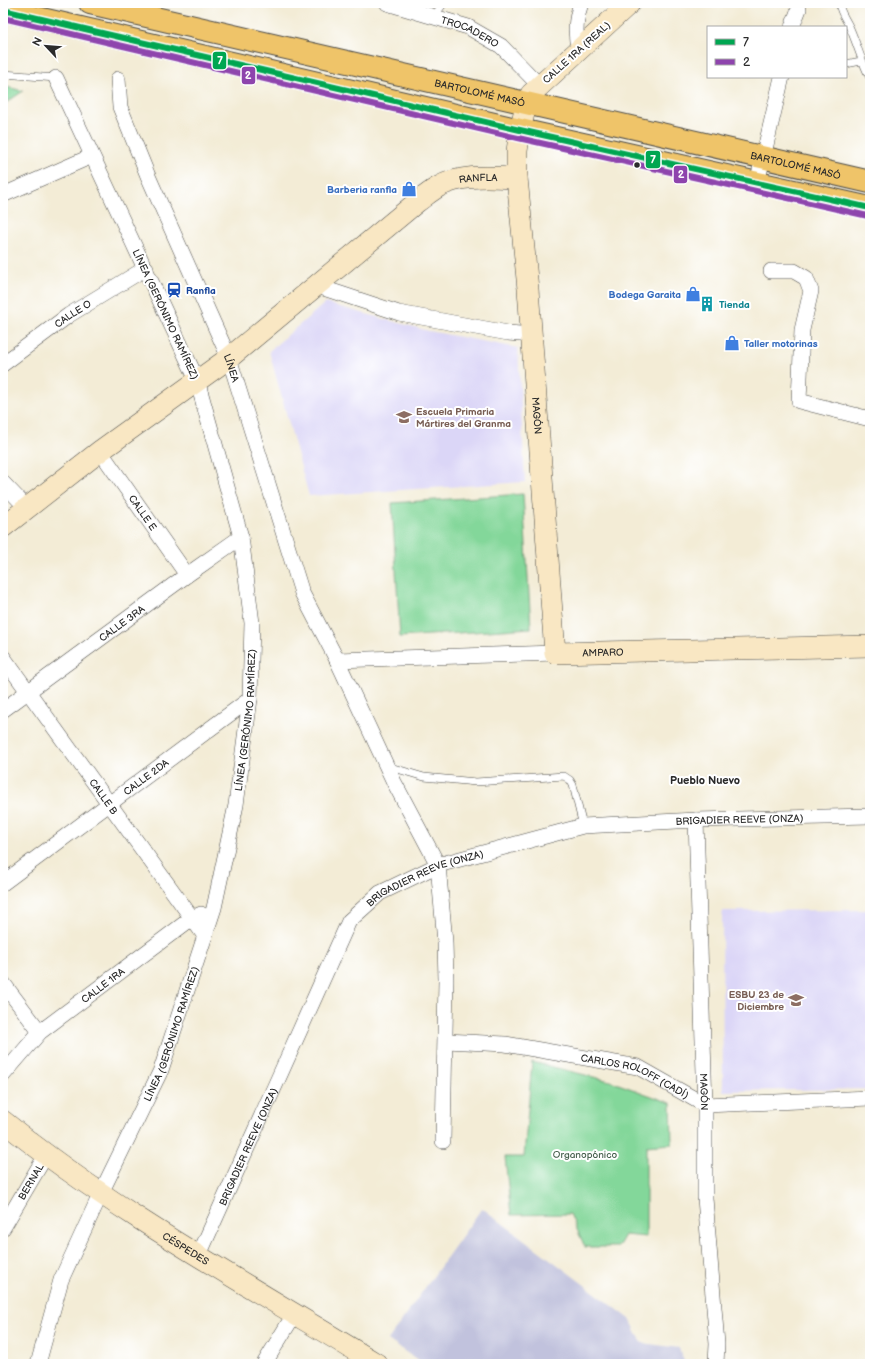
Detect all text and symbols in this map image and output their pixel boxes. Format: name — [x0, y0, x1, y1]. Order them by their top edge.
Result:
street label: TROCADERO — [439, 14, 501, 51]
street label: CALLE 1RA (REAL) — [540, 19, 613, 86]
north arrow — [26, 26, 66, 66]
legend — [707, 26, 847, 78]
text: N — [30, 35, 45, 48]
text: 7 — [743, 35, 749, 50]
line badge: 7 — [212, 51, 227, 70]
text: 7 — [217, 54, 223, 67]
text: 2 — [743, 55, 750, 70]
line badge: 2 — [241, 66, 256, 85]
text: 2 — [245, 69, 252, 82]
street label: BARTOLOMÉ MASÓ — [433, 77, 526, 110]
line badge: 7 — [645, 150, 661, 169]
street label: BARTOLOMÉ MASÓ — [749, 150, 842, 182]
text: 7 — [650, 153, 656, 166]
unlabelled marker — [632, 160, 642, 170]
line badge: 2 — [673, 165, 688, 184]
text: 2 — [678, 168, 685, 181]
street label: RANFLA — [458, 172, 498, 186]
shop icon: Barberia ranfla — [400, 180, 418, 198]
place label: Barberia ranfla — [327, 184, 397, 196]
street label: LÍNEA (GERÓNIMO RAMÍREZ) — [130, 247, 201, 382]
station icon: Ranfla — [165, 281, 183, 299]
place label: Ranfla — [186, 285, 216, 297]
shop icon: Bodega Garaita — [684, 285, 702, 303]
place label: Bodega Garaita — [609, 289, 681, 301]
building icon: Tienda — [698, 295, 716, 313]
street label: CALLE O — [52, 298, 94, 331]
place label: Tienda — [719, 299, 750, 311]
shop icon: Taller motorinas — [723, 334, 741, 352]
place label: Taller motorinas — [744, 338, 818, 350]
street label: LÍNEA — [221, 352, 241, 385]
street label: MAGÓN — [529, 397, 544, 435]
place label: Escuela Primaria Mártires del Granma — [416, 406, 511, 430]
school or university icon: Escuela Primaria Mártires del Granma — [395, 408, 413, 426]
street label: CALLE E — [126, 493, 159, 533]
street label: CALLE 3RA — [97, 603, 148, 644]
street label: AMPARO — [582, 646, 624, 659]
street label: LÍNEA (GERÓNIMO RAMÍREZ) — [233, 649, 258, 792]
street label: CALLE 2DA — [121, 756, 172, 798]
district label: Pueblo Nuevo — [670, 774, 740, 787]
street label: CALLE B — [86, 777, 120, 817]
street label: BRIGADIER REEVE (ONZA) — [675, 813, 804, 828]
street label: BRIGADIER REEVE (ONZA) — [364, 848, 485, 910]
street label: CALLE 1RA — [79, 965, 128, 1006]
street label: LÍNEA (GERÓNIMO RAMÍREZ) — [142, 965, 202, 1104]
place label: ESBU 23 de Diciembre — [729, 989, 784, 1013]
school or university icon: ESBU 23 de Diciembre — [787, 991, 805, 1009]
street label: CARLOS ROLOFF (CADÍ) — [580, 1052, 691, 1102]
street label: MAGÓN — [697, 1073, 710, 1111]
street label: BRIGADIER REEVE (ONZA) — [217, 1086, 280, 1208]
park label: Organopónico — [553, 1149, 617, 1161]
street label: BERNAL — [16, 1161, 47, 1202]
street label: CÉSPEDES — [160, 1230, 211, 1268]

